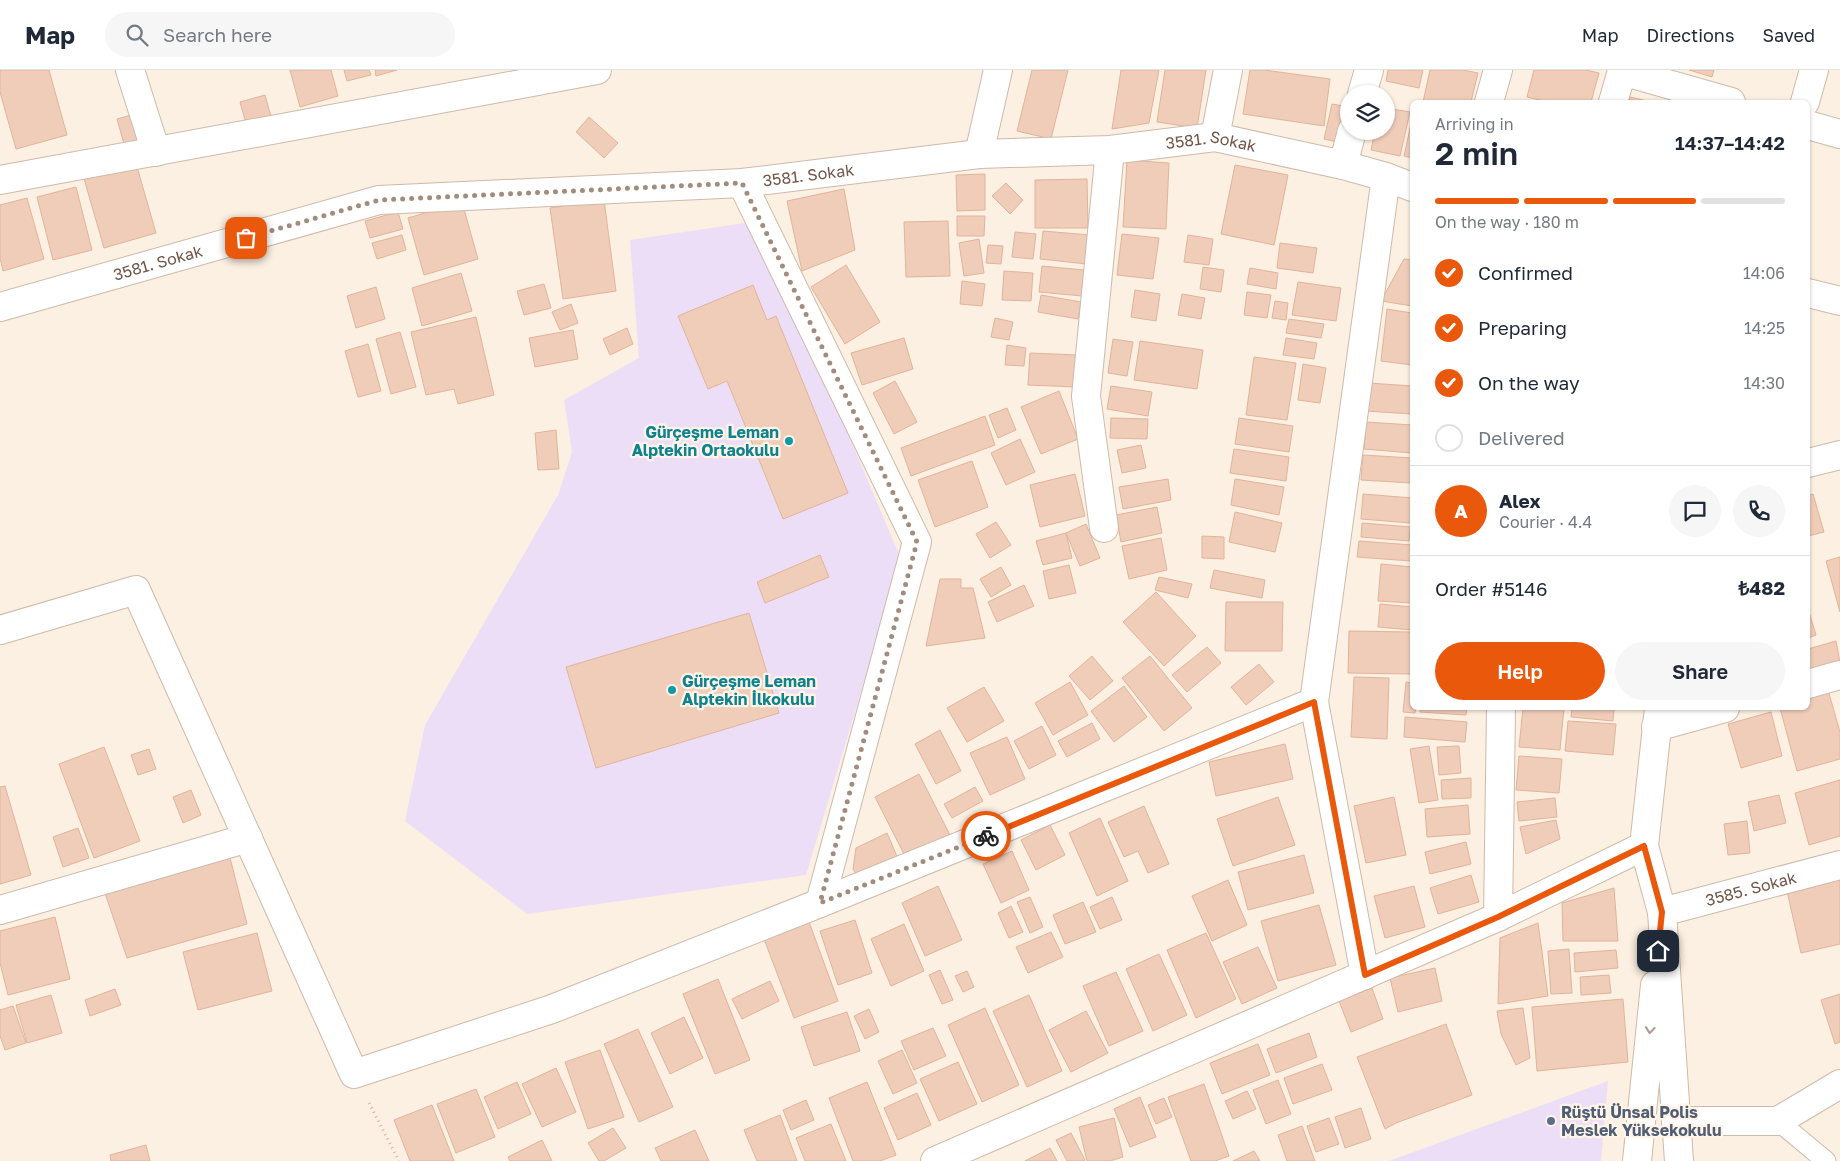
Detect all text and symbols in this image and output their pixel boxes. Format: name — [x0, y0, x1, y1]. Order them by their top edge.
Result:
search box — [105, 12, 455, 57]
text: Map — [25, 20, 75, 49]
icon: search — [123, 21, 151, 49]
text: Search here — [163, 23, 272, 46]
text: Map — [1582, 24, 1618, 46]
text: Directions — [1646, 24, 1734, 46]
text: Saved — [1762, 24, 1815, 46]
map controls — [1340, 85, 1395, 140]
button: layers — [1340, 85, 1395, 140]
text: Arriving in — [1435, 114, 1514, 134]
street label: 3581. Sokak — [1164, 126, 1258, 156]
text: 14:37–14:42 — [1675, 131, 1785, 154]
text: 2 min — [1435, 134, 1518, 172]
street label: 3581. Sokak — [761, 159, 855, 190]
text: On the way · 180 m — [1435, 212, 1579, 232]
pin — [225, 217, 267, 259]
icon: bag — [232, 224, 260, 252]
street label: 3581. Sokak — [111, 240, 205, 285]
icon: check — [1435, 259, 1463, 287]
text: Confirmed — [1478, 261, 1573, 284]
text: 14:06 — [1743, 263, 1785, 283]
icon: check — [1435, 314, 1463, 342]
text: Preparing — [1478, 316, 1567, 339]
text: 14:25 — [1744, 318, 1785, 338]
icon: check — [1435, 369, 1463, 397]
text: On the way — [1478, 371, 1580, 394]
text: 14:30 — [1743, 373, 1785, 393]
place label: Gürçeşme Leman Alptekin Ortaokulu — [632, 422, 779, 460]
text: Delivered — [1478, 426, 1565, 449]
marker: Gürçeşme Leman Alptekin Ortaokulu — [783, 435, 795, 447]
button: chat — [1669, 485, 1721, 537]
button: phone — [1733, 485, 1785, 537]
text: Alex — [1499, 489, 1540, 512]
text: A — [1454, 499, 1468, 522]
text: Courier · 4.4 — [1499, 512, 1592, 532]
text: ₺482 — [1739, 576, 1785, 599]
text: Order #5146 — [1435, 577, 1547, 600]
button: Help — [1435, 642, 1605, 700]
button: Share — [1615, 642, 1785, 700]
place label: Gürçeşme Leman Alptekin İlkokulu — [682, 671, 816, 709]
marker: Gürçeşme Leman Alptekin İlkokulu — [666, 684, 678, 696]
courier — [961, 811, 1011, 861]
icon: bike — [972, 822, 1000, 850]
street label: 3585. Sokak — [1703, 867, 1799, 910]
pin — [1637, 930, 1679, 972]
icon: home — [1644, 937, 1672, 965]
one-way arrow — [1645, 1026, 1656, 1034]
place label: Rüştü Ünsal Polis Meslek Yüksekokulu — [1561, 1102, 1721, 1140]
marker: Rüştü Ünsal Polis Meslek Yüksekokulu — [1545, 1115, 1557, 1127]

